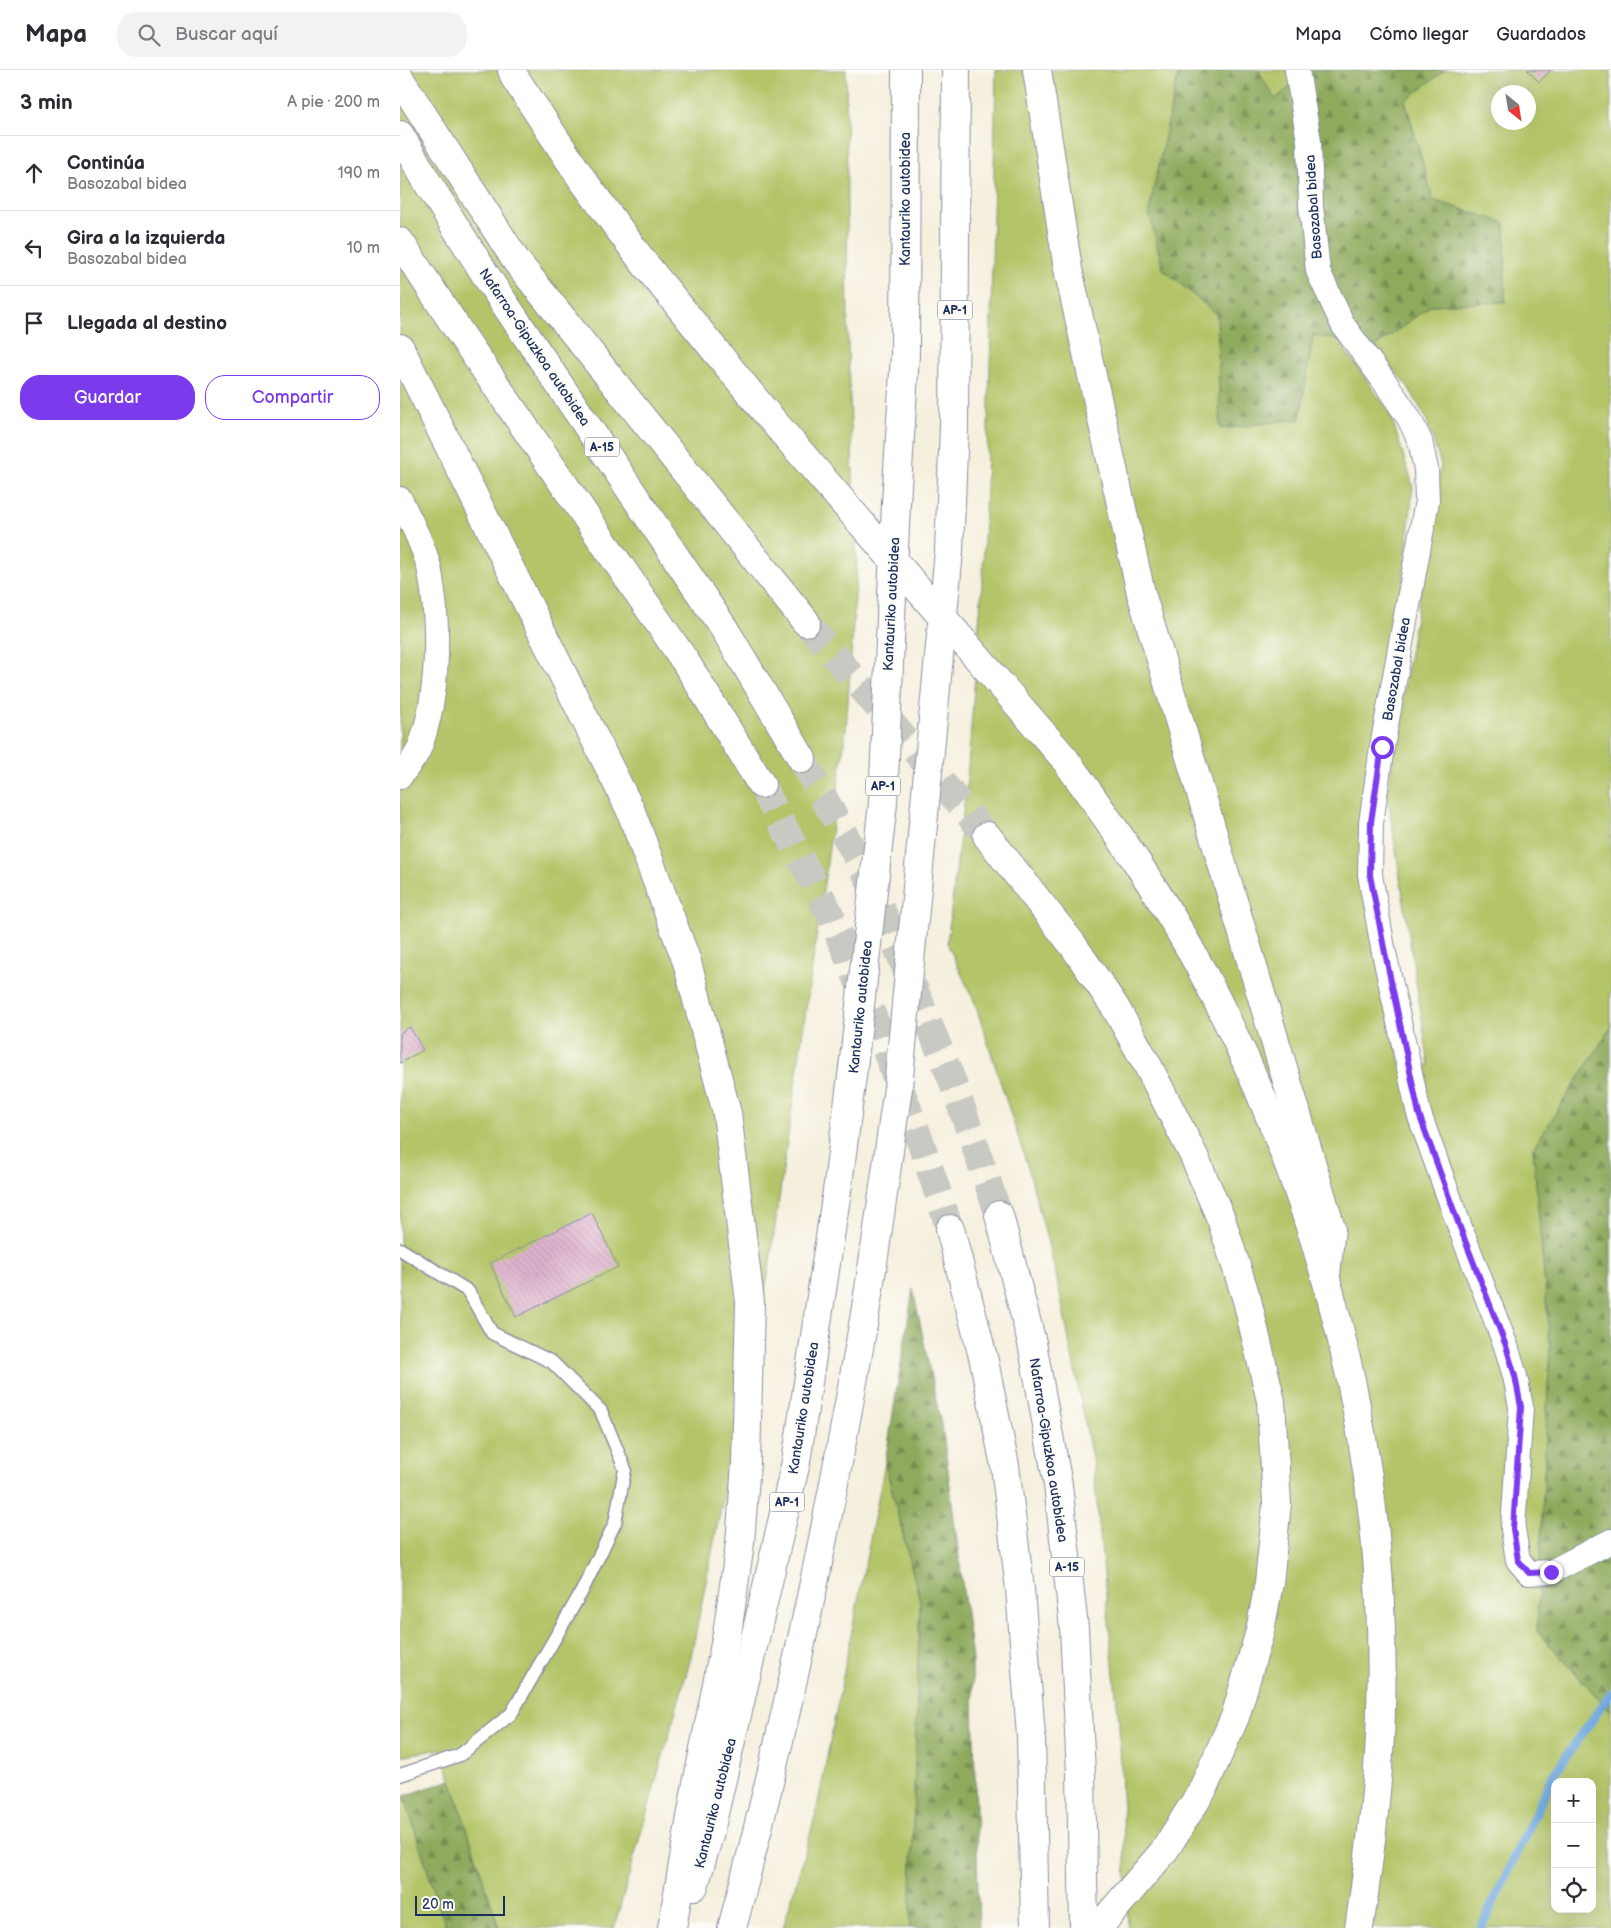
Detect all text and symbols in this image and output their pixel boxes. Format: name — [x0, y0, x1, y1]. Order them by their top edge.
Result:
search box — [117, 12, 467, 57]
text: Mapa — [25, 20, 87, 49]
icon: search — [135, 21, 163, 49]
text: Buscar aquí — [175, 23, 278, 46]
text: Mapa — [1295, 24, 1341, 45]
text: Cómo llegar — [1369, 24, 1468, 45]
text: Guardados — [1496, 24, 1586, 45]
north arrow — [1491, 85, 1536, 130]
text: 3 min — [20, 90, 73, 115]
text: A pie · 200 m — [287, 93, 380, 112]
street label: Kantauriko autobidea — [897, 132, 914, 266]
text: Continúa — [67, 152, 145, 175]
street label: Basozabal bidea — [1301, 154, 1326, 260]
icon: ahead — [20, 159, 48, 187]
text: 190 m — [338, 164, 380, 183]
text: Basozabal bidea — [67, 175, 187, 194]
text: Gira a la izquierda — [67, 227, 225, 250]
icon: left — [20, 234, 48, 262]
text: 10 m — [347, 239, 380, 258]
text: Basozabal bidea — [67, 250, 187, 269]
street label: Nafarroa-Gipuzkoa autobidea — [475, 265, 594, 429]
road number: AP-1 — [938, 300, 972, 320]
icon: arrive — [20, 309, 48, 337]
text: Llegada al destino — [67, 312, 227, 335]
button: Guardar — [20, 375, 195, 420]
button: Compartir — [205, 375, 380, 420]
road number: A-15 — [584, 438, 620, 457]
street label: Kantauriko autobidea — [880, 537, 903, 671]
street label: Basozabal bidea — [1379, 616, 1414, 722]
route start — [1371, 736, 1394, 759]
road number: AP-1 — [866, 776, 900, 796]
street label: Kantauriko autobidea — [845, 939, 876, 1075]
street label: Kantauriko autobidea — [785, 1341, 822, 1476]
street label: Nafarroa-Gipuzkoa autobidea — [1026, 1357, 1071, 1544]
road number: AP-1 — [770, 1492, 804, 1511]
road number: A-15 — [1050, 1558, 1084, 1576]
route end — [1540, 1561, 1563, 1584]
street label: Kantauriko autobidea — [691, 1736, 740, 1870]
map controls — [1551, 1778, 1596, 1913]
button: + — [1551, 1778, 1596, 1823]
button: − — [1551, 1823, 1596, 1868]
button: locate — [1551, 1868, 1596, 1913]
scale bar — [415, 1893, 505, 1916]
text: 20 m — [422, 1896, 454, 1913]

